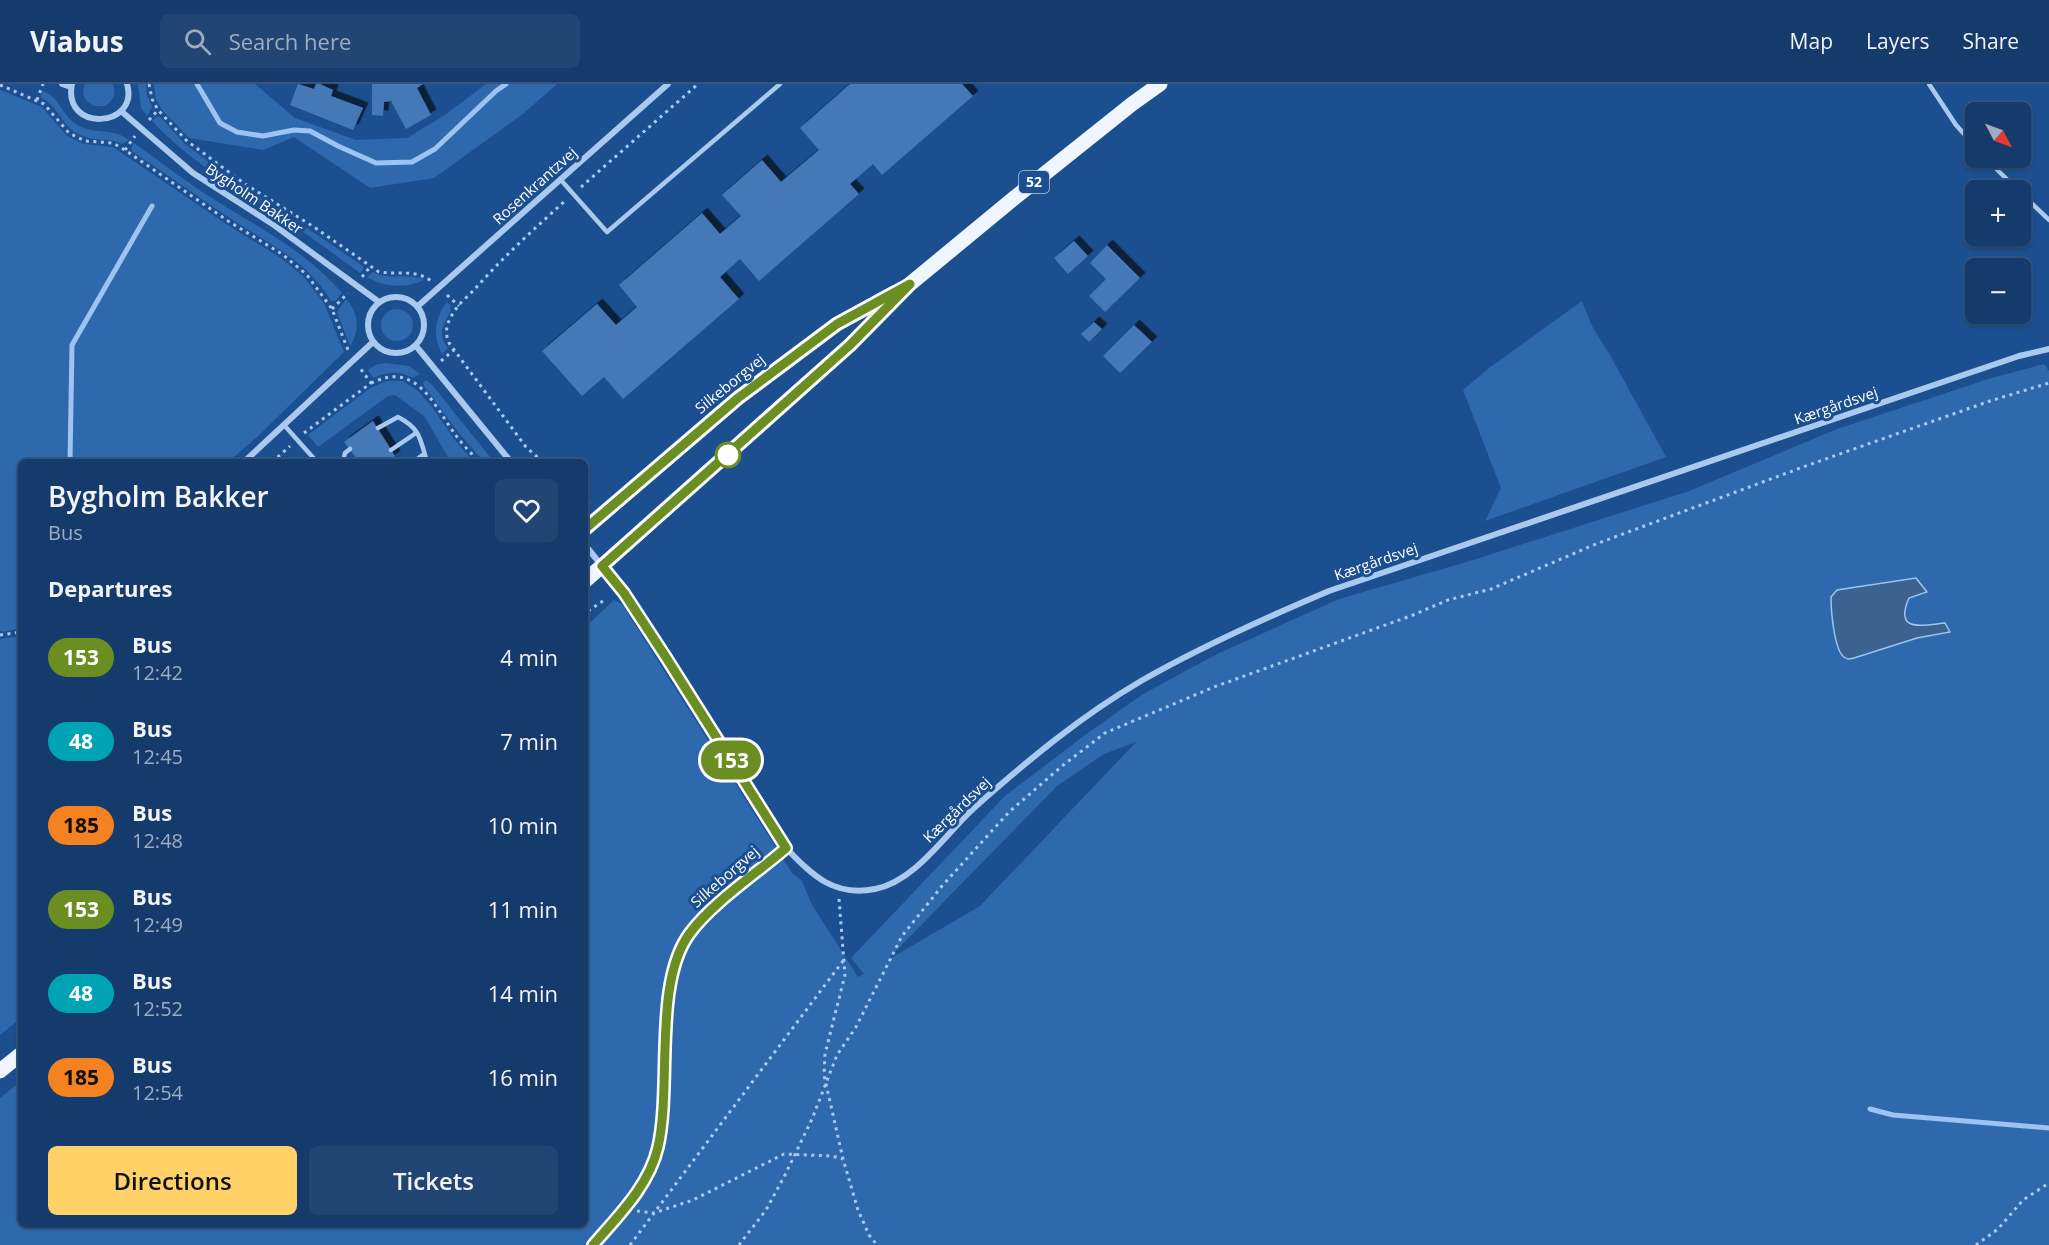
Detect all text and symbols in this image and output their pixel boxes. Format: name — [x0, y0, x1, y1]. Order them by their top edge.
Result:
search box — [160, 14, 580, 68]
text: Viabus — [30, 22, 124, 60]
icon: search — [181, 25, 214, 58]
text: Search here — [229, 26, 351, 56]
text: Map — [1790, 27, 1833, 55]
text: Layers — [1866, 27, 1930, 55]
text: Share — [1963, 27, 2019, 55]
north arrow — [1965, 102, 2031, 168]
map controls — [1965, 102, 2031, 324]
street label: Rosenkrantzvej — [488, 142, 581, 228]
street label: Bygholm Bakker — [202, 158, 307, 238]
road number: 52 — [1019, 171, 1049, 193]
button: + — [1965, 180, 2031, 246]
button: − — [1965, 258, 2031, 324]
street label: Silkeborgvej — [690, 349, 768, 418]
street label: Kærgårdsvej — [1791, 381, 1880, 429]
unlabelled marker — [715, 442, 741, 468]
text: Bygholm Bakker — [48, 477, 269, 515]
button: heart — [495, 479, 558, 542]
text: Bus — [48, 519, 83, 546]
street label: Kærgårdsvej — [1331, 537, 1420, 585]
text: Departures — [48, 573, 172, 603]
text: Bus — [132, 629, 172, 659]
text: 4 min — [500, 642, 558, 672]
text: 153 — [63, 643, 99, 671]
text: 12:42 — [132, 659, 183, 686]
text: Bus — [132, 713, 172, 743]
text: 7 min — [500, 726, 558, 756]
text: 48 — [69, 727, 93, 755]
line badge: 153 — [696, 740, 765, 780]
text: 12:45 — [132, 743, 183, 770]
text: 153 — [713, 746, 749, 774]
street label: Kærgårdsvej — [918, 772, 995, 847]
text: Bus — [132, 797, 172, 827]
text: 10 min — [488, 810, 558, 840]
text: 185 — [63, 811, 99, 839]
text: 12:48 — [132, 827, 183, 854]
street label: Silkeborgvej — [686, 841, 763, 911]
text: Bus — [132, 881, 172, 911]
text: 11 min — [488, 894, 558, 924]
text: 153 — [63, 895, 99, 923]
text: 12:49 — [132, 911, 183, 938]
text: Bus — [132, 965, 172, 995]
text: 14 min — [488, 978, 558, 1008]
text: 48 — [69, 979, 93, 1007]
text: 12:52 — [132, 995, 183, 1022]
text: Bus — [132, 1049, 172, 1079]
text: 16 min — [488, 1062, 558, 1092]
text: 185 — [63, 1063, 99, 1091]
text: 12:54 — [132, 1079, 183, 1106]
button: Directions — [48, 1146, 297, 1215]
button: Tickets — [309, 1146, 558, 1215]

